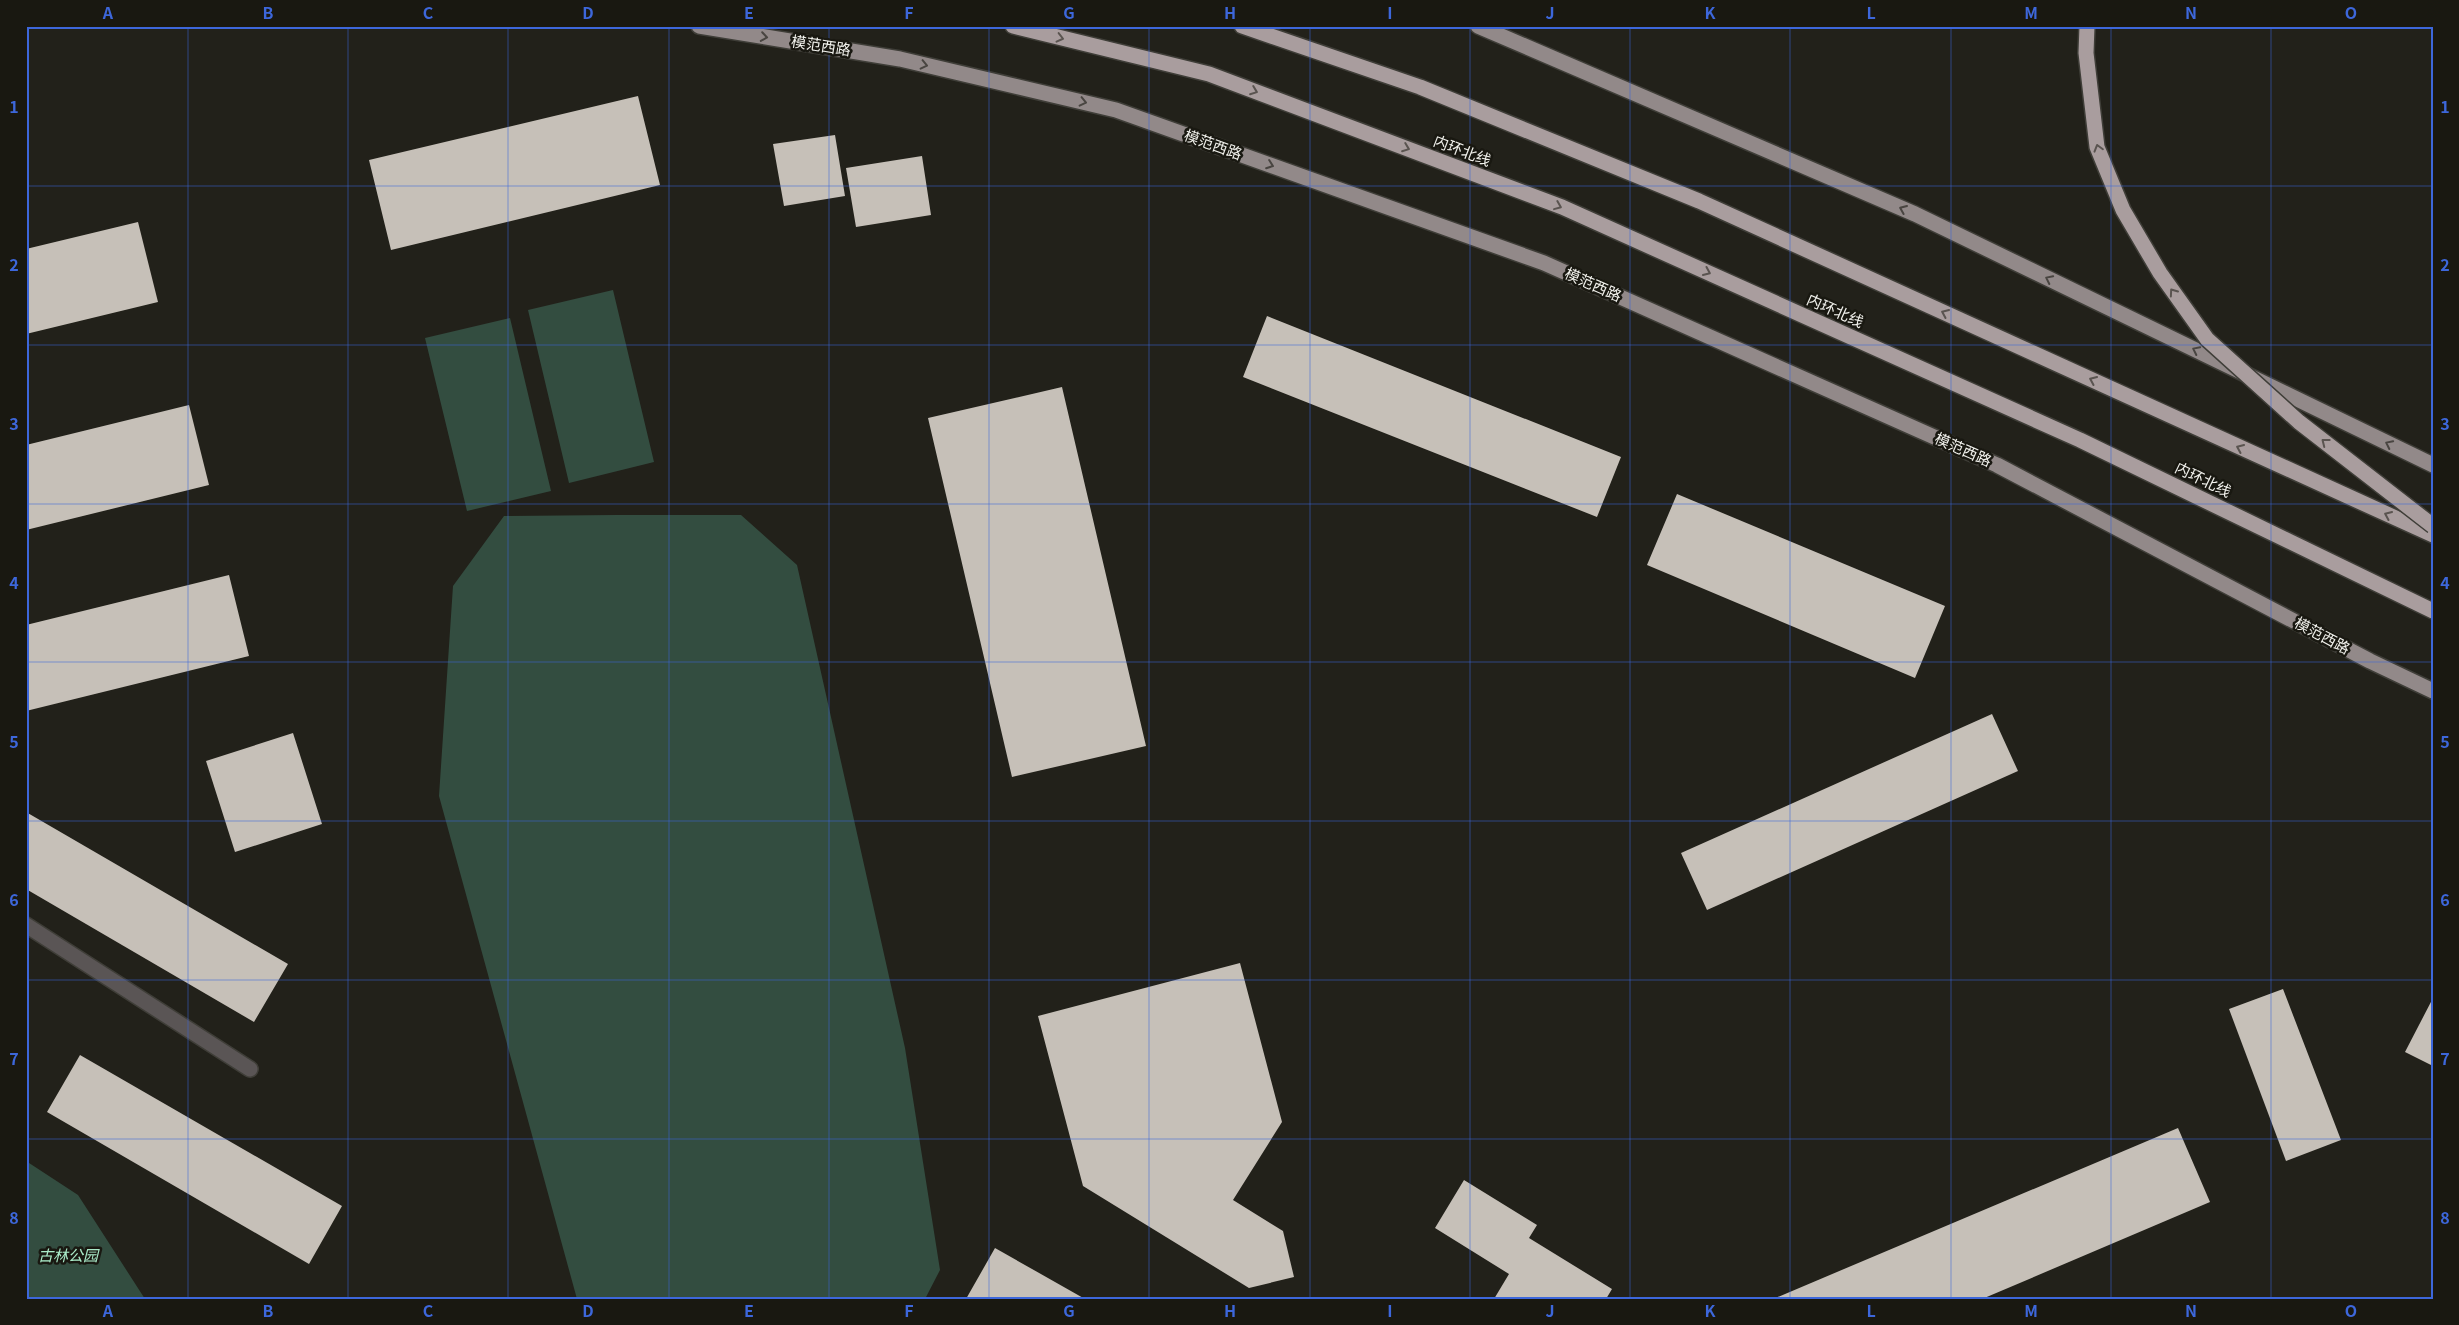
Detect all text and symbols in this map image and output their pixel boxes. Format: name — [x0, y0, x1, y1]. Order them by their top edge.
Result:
text: A — [102, 0, 114, 24]
text: B — [263, 0, 274, 24]
text: C — [423, 0, 434, 24]
text: D — [582, 0, 594, 24]
text: E — [744, 0, 754, 24]
text: F — [904, 0, 914, 24]
text: G — [1063, 0, 1075, 24]
text: H — [1224, 0, 1236, 24]
text: I — [1387, 0, 1393, 24]
text: J — [1545, 0, 1555, 24]
text: K — [1705, 0, 1717, 24]
text: L — [1866, 0, 1876, 24]
text: M — [2024, 0, 2038, 24]
text: N — [2185, 0, 2197, 24]
text: O — [2345, 0, 2357, 24]
street label: 模范西路 — [790, 29, 853, 60]
one-way arrow — [760, 31, 769, 41]
one-way arrow — [1056, 32, 1065, 43]
one-way arrow — [920, 59, 929, 70]
one-way arrow — [1249, 85, 1258, 95]
text: 1 — [9, 94, 19, 118]
text: 1 — [2440, 94, 2450, 118]
one-way arrow — [1078, 96, 1087, 107]
street label: 模范西路 — [1182, 123, 1245, 164]
street label: 内环北线 — [1431, 129, 1494, 170]
one-way arrow — [1401, 142, 1410, 153]
one-way arrow — [2094, 145, 2104, 153]
one-way arrow — [1265, 159, 1273, 169]
one-way arrow — [1553, 200, 1562, 210]
one-way arrow — [1899, 204, 1908, 215]
text: 2 — [9, 252, 19, 276]
text: 2 — [2440, 252, 2450, 276]
street label: 模范西路 — [1562, 262, 1625, 305]
one-way arrow — [1702, 266, 1711, 277]
one-way arrow — [2045, 275, 2054, 285]
street label: 内环北线 — [1804, 288, 1867, 331]
one-way arrow — [2170, 288, 2179, 298]
one-way arrow — [1941, 309, 1950, 320]
one-way arrow — [2192, 346, 2201, 356]
one-way arrow — [2089, 376, 2098, 387]
text: 3 — [9, 411, 19, 435]
text: 3 — [2440, 411, 2450, 435]
street label: 模范西路 — [1932, 427, 1995, 470]
one-way arrow — [2322, 440, 2331, 448]
one-way arrow — [2385, 440, 2394, 450]
one-way arrow — [2237, 444, 2246, 454]
street label: 内环北线 — [2172, 456, 2235, 501]
one-way arrow — [2384, 511, 2393, 522]
text: 4 — [9, 570, 19, 594]
text: 4 — [2440, 570, 2450, 594]
street label: 模范西路 — [2291, 611, 2354, 658]
text: 5 — [9, 729, 19, 753]
text: 5 — [2440, 729, 2450, 753]
text: 6 — [9, 887, 19, 911]
text: 6 — [2440, 887, 2450, 911]
text: 7 — [9, 1046, 19, 1070]
text: 7 — [2440, 1046, 2450, 1070]
text: 8 — [9, 1205, 19, 1229]
text: 8 — [2440, 1205, 2450, 1229]
park label: 古林公园 — [38, 1244, 100, 1265]
text: A — [102, 1298, 114, 1322]
text: B — [263, 1298, 274, 1322]
text: C — [423, 1298, 434, 1322]
text: D — [582, 1298, 594, 1322]
text: E — [744, 1298, 754, 1322]
text: F — [904, 1298, 914, 1322]
text: G — [1063, 1298, 1075, 1322]
text: H — [1224, 1298, 1236, 1322]
text: I — [1387, 1298, 1393, 1322]
text: J — [1545, 1298, 1555, 1322]
text: K — [1705, 1298, 1717, 1322]
text: L — [1866, 1298, 1876, 1322]
text: M — [2024, 1298, 2038, 1322]
text: N — [2185, 1298, 2197, 1322]
text: O — [2345, 1298, 2357, 1322]

